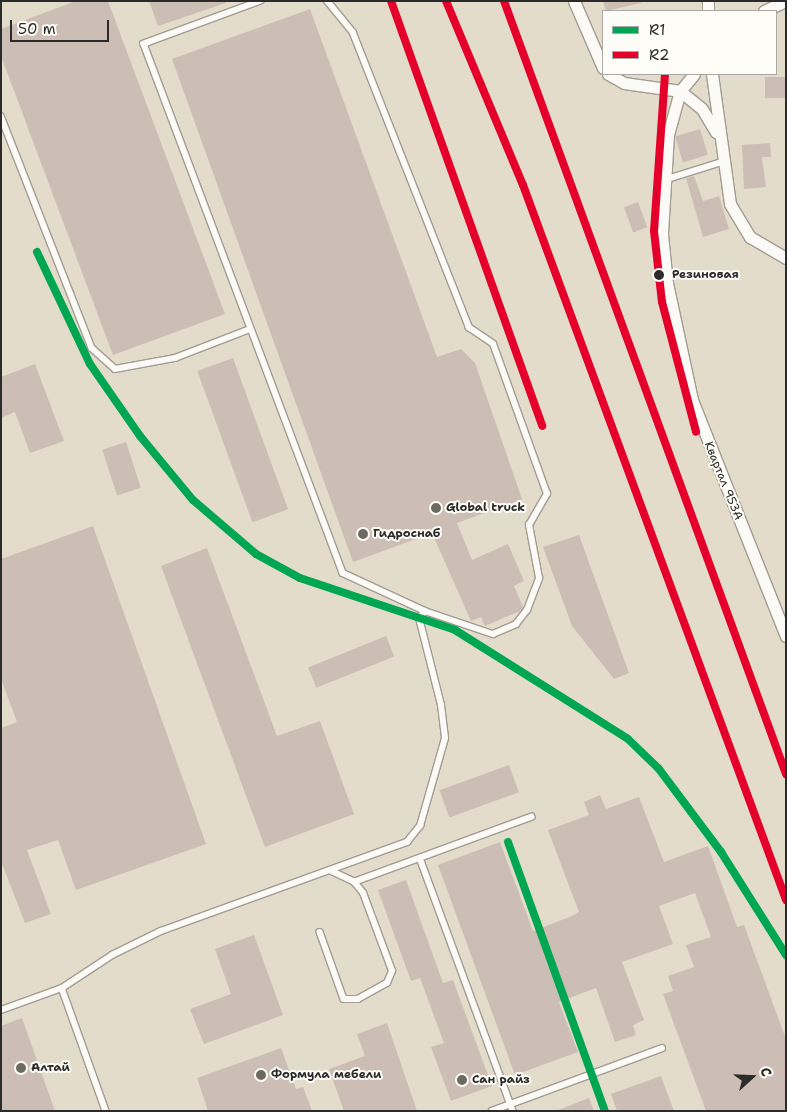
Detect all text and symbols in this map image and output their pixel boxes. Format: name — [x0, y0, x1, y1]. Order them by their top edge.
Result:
scale bar — [12, 10, 111, 42]
legend — [602, 10, 777, 75]
text: 50 m — [18, 19, 56, 39]
text: R1 — [649, 20, 665, 40]
text: R2 — [649, 45, 669, 65]
marker: Резиновая — [650, 266, 668, 284]
place label: Резиновая — [672, 268, 739, 282]
street label: Квартал 953А — [701, 440, 745, 522]
place label: Global truck — [446, 501, 525, 515]
marker: Global truck — [430, 502, 442, 514]
place label: Гидроснаб — [373, 527, 440, 541]
marker: Гидроснаб — [357, 528, 369, 540]
north arrow — [727, 1052, 777, 1102]
place label: Алтай — [31, 1061, 70, 1075]
marker: Алтай — [15, 1062, 27, 1074]
text: С — [756, 1065, 776, 1079]
place label: Формула мебели — [271, 1068, 381, 1082]
marker: Формула мебели — [255, 1069, 267, 1081]
place label: Сан райз — [472, 1073, 530, 1087]
marker: Сан райз — [456, 1074, 468, 1086]

